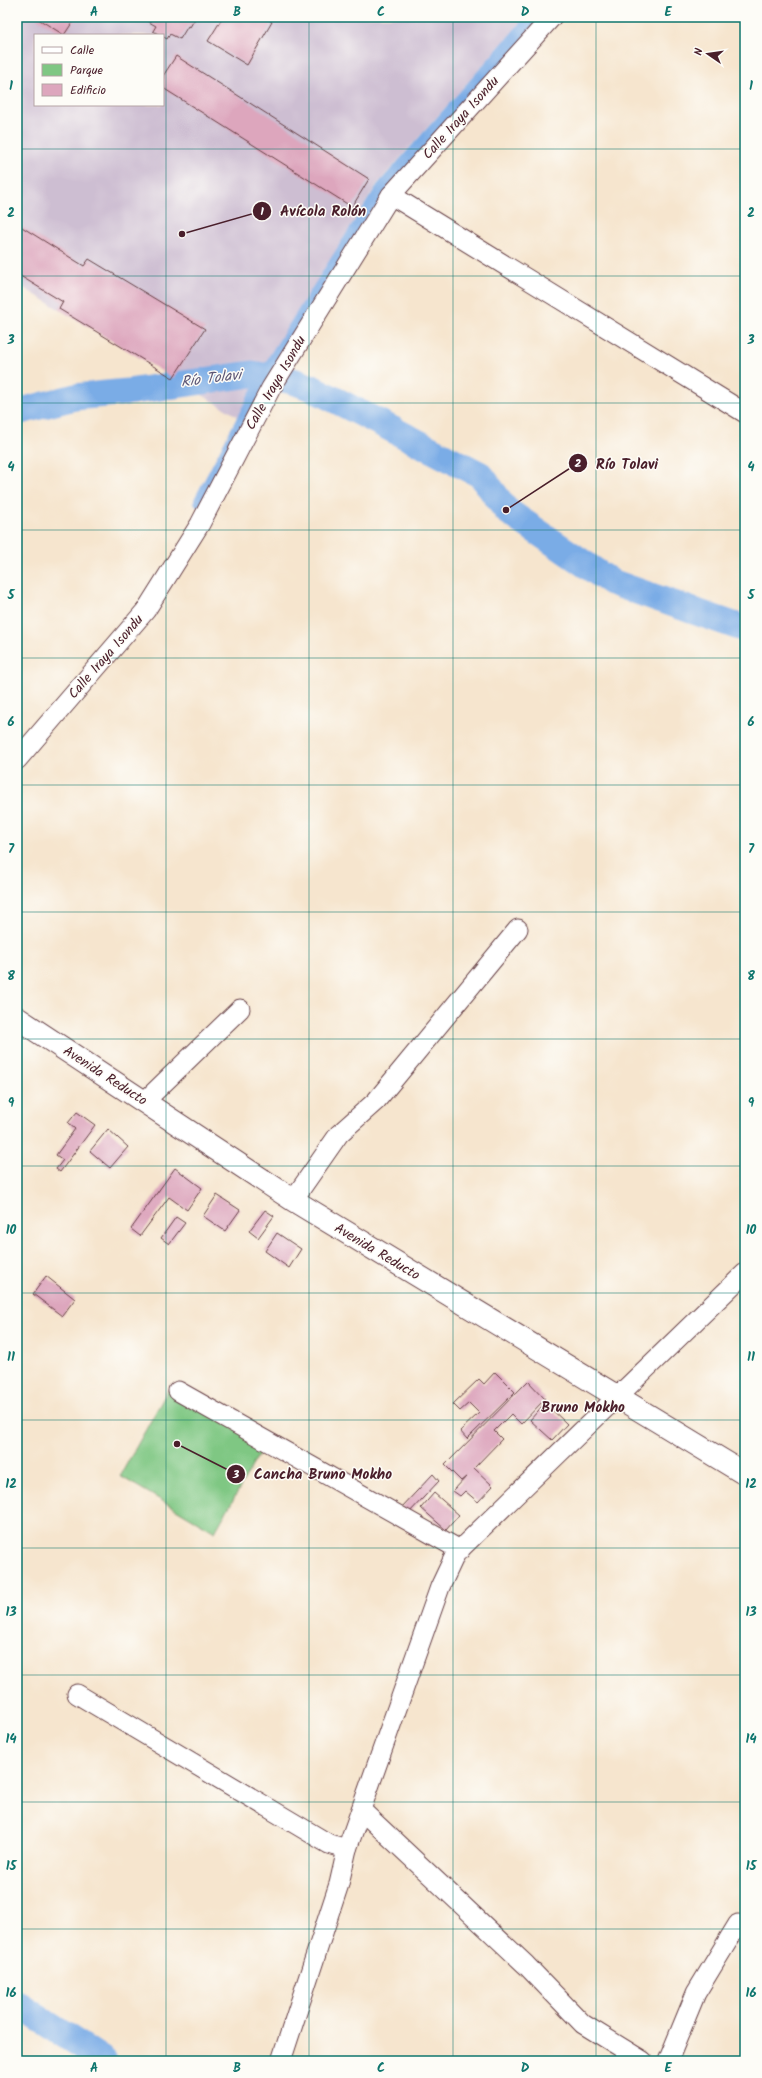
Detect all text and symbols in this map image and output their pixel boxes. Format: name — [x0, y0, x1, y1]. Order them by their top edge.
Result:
text: A — [90, 2, 98, 23]
text: B — [233, 2, 241, 23]
text: C — [377, 2, 385, 23]
text: D — [521, 2, 530, 23]
text: E — [664, 2, 672, 23]
legend — [34, 34, 164, 106]
north arrow — [688, 34, 728, 74]
text: Calle — [70, 41, 95, 60]
text: N — [690, 47, 709, 57]
text: Parque — [70, 61, 104, 80]
street label: Calle Iraya Isondu — [417, 71, 505, 165]
text: 1 — [9, 76, 13, 97]
text: 1 — [749, 76, 753, 97]
text: Edificio — [70, 81, 106, 100]
callout: Avícola Rolón — [252, 198, 374, 225]
text: Avícola Rolón — [280, 200, 366, 224]
text: 1 — [260, 202, 264, 221]
text: 2 — [7, 203, 15, 224]
text: 2 — [747, 203, 755, 224]
text: 3 — [6, 330, 15, 351]
text: 3 — [746, 330, 755, 351]
street label: Calle Iraya Isondu — [240, 331, 312, 434]
water label: Río Tolavi — [179, 363, 246, 395]
callout: Río Tolavi — [568, 450, 667, 477]
text: Río Tolavi — [596, 453, 659, 477]
text: 2 — [575, 454, 582, 473]
text: 4 — [7, 457, 15, 478]
text: 4 — [747, 457, 755, 478]
text: 5 — [7, 585, 16, 606]
text: 5 — [747, 585, 756, 606]
street label: Calle Iraya Isondu — [63, 610, 149, 704]
text: 6 — [7, 712, 15, 733]
text: 6 — [747, 712, 755, 733]
text: 7 — [8, 839, 15, 860]
text: 7 — [748, 839, 755, 860]
text: 8 — [7, 966, 15, 987]
text: 8 — [747, 966, 755, 987]
street label: Avenida Reducto — [58, 1040, 152, 1112]
text: 9 — [8, 1093, 15, 1114]
text: 9 — [748, 1093, 755, 1114]
street label: Avenida Reducto — [330, 1218, 424, 1286]
text: 10 — [6, 1220, 17, 1241]
text: 10 — [746, 1220, 757, 1241]
text: 11 — [7, 1347, 15, 1368]
text: 11 — [747, 1347, 755, 1368]
district label: Bruno Mokho — [541, 1396, 625, 1420]
callout: Cancha Bruno Mokho — [226, 1460, 400, 1487]
text: Cancha Bruno Mokho — [254, 1463, 392, 1487]
text: 3 — [232, 1465, 240, 1484]
text: 12 — [5, 1474, 17, 1495]
text: 12 — [745, 1474, 757, 1495]
text: 13 — [5, 1602, 17, 1623]
text: 13 — [745, 1602, 757, 1623]
text: 14 — [5, 1729, 17, 1750]
text: 14 — [745, 1729, 757, 1750]
text: 15 — [6, 1856, 18, 1877]
text: 15 — [746, 1856, 758, 1877]
text: 16 — [6, 1983, 16, 2004]
text: 16 — [746, 1983, 756, 2004]
text: A — [90, 2058, 98, 2078]
text: B — [233, 2058, 241, 2078]
text: C — [377, 2058, 385, 2078]
text: D — [521, 2058, 530, 2078]
text: E — [664, 2058, 672, 2078]

